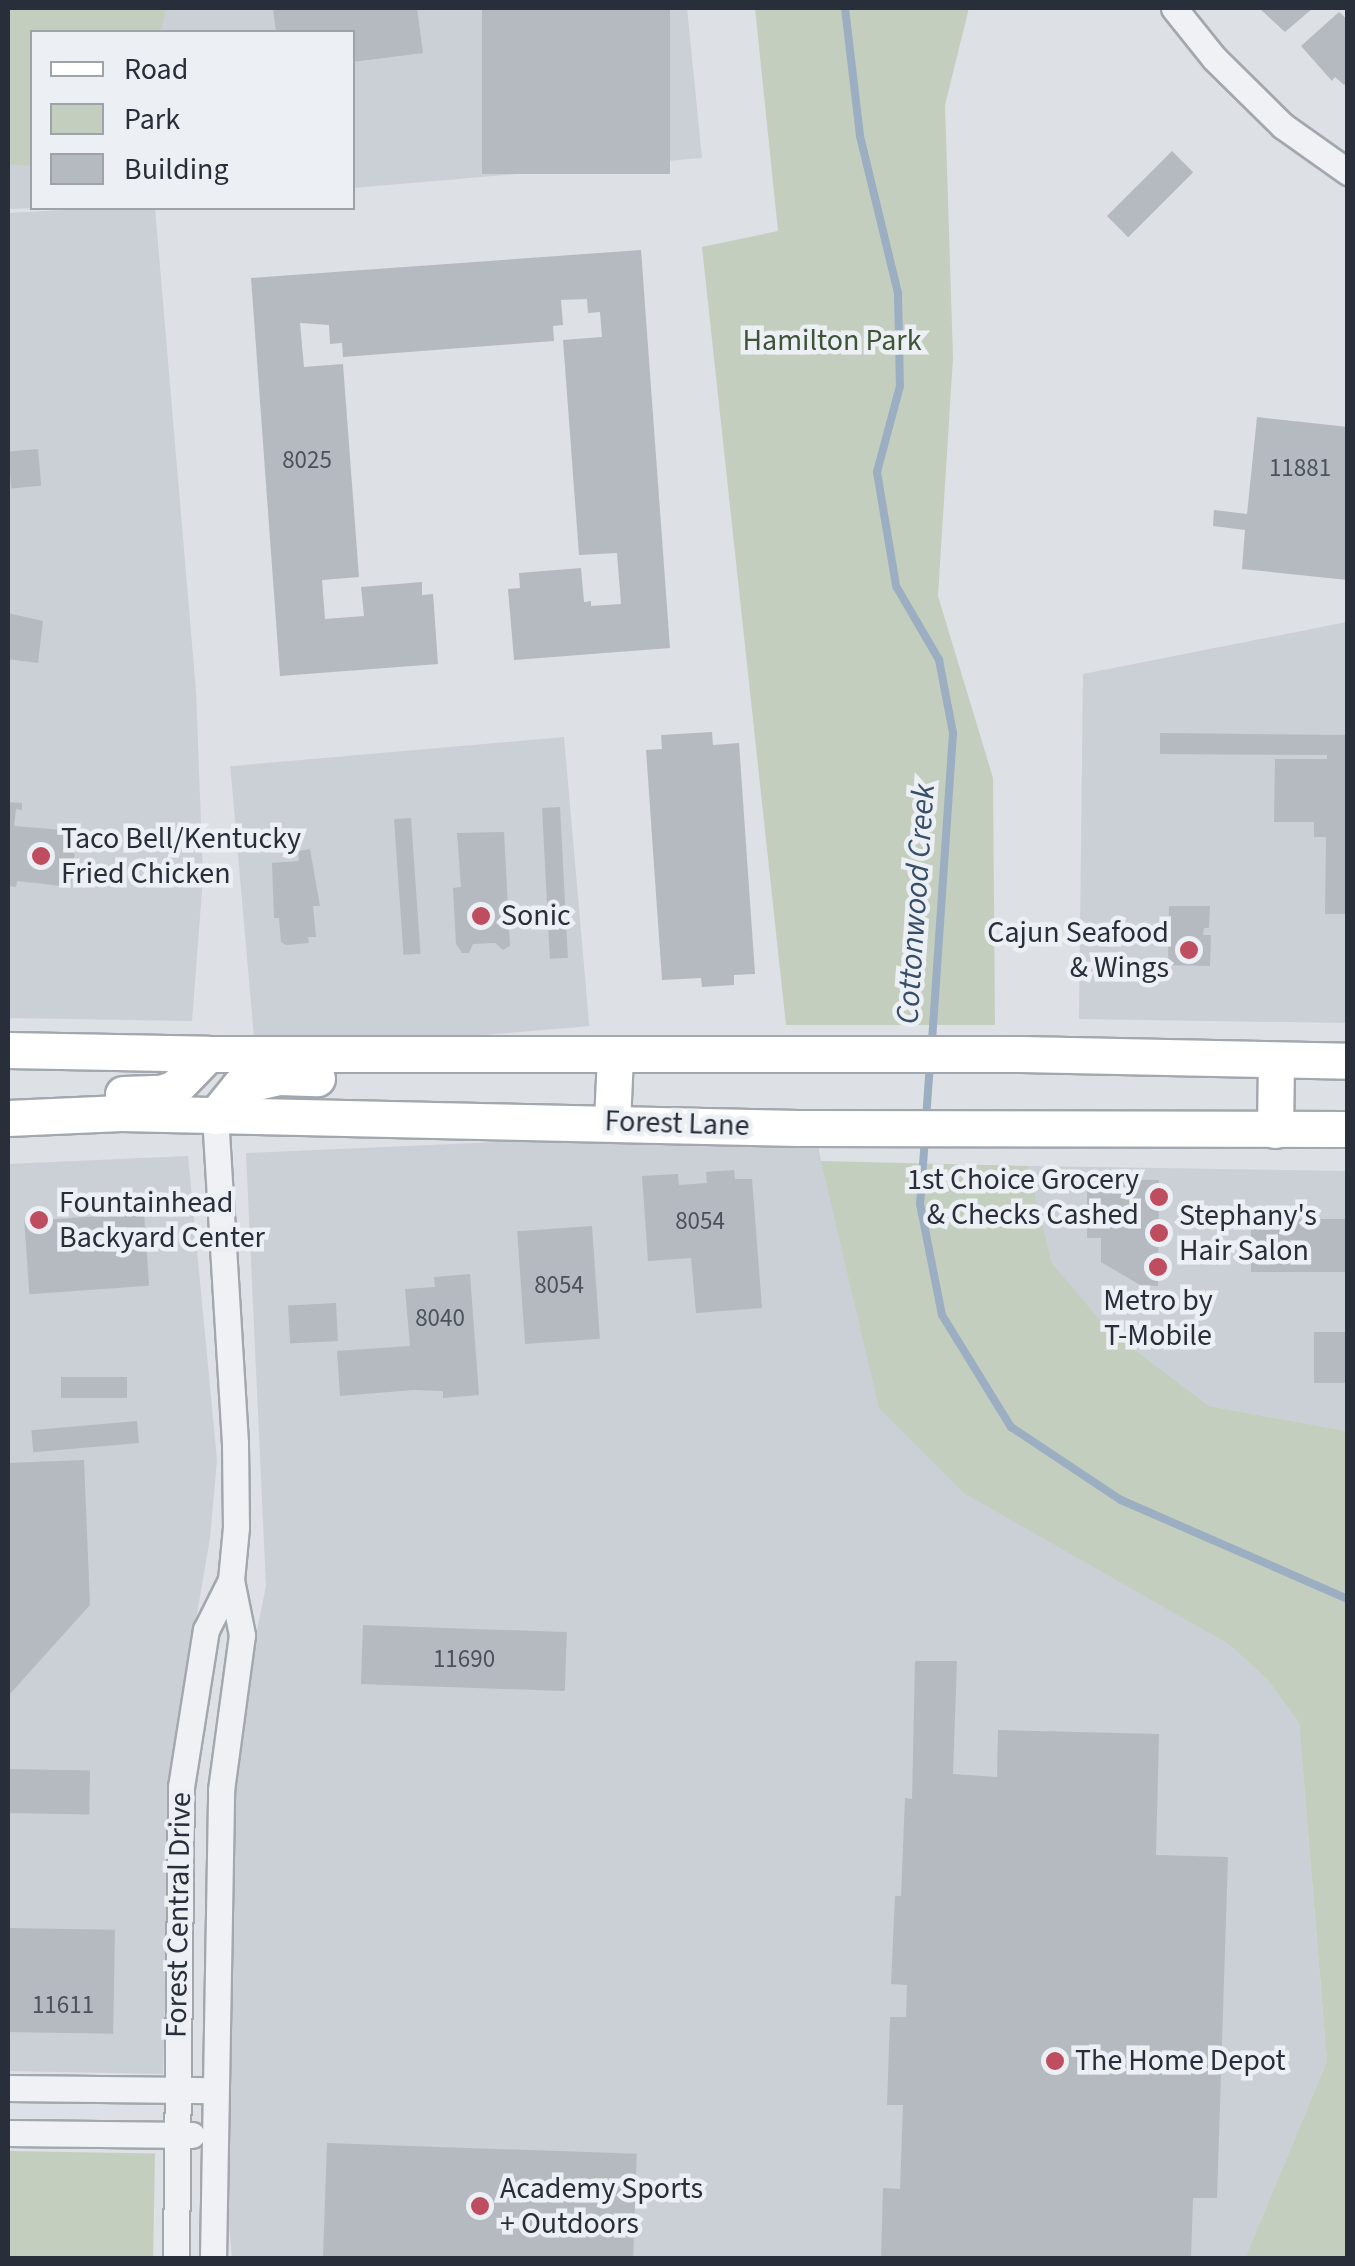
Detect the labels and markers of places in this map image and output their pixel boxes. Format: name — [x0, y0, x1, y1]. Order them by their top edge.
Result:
place label: Taco Bell/Kentucky Fried Chicken — [61, 821, 301, 892]
marker: Taco Bell/Kentucky Fried Chicken — [30, 845, 52, 867]
place label: Sonic — [501, 898, 571, 934]
marker: Sonic — [470, 905, 492, 927]
place label: Cajun Seafood & Wings — [987, 915, 1169, 986]
marker: Cajun Seafood & Wings — [1178, 939, 1200, 961]
place label: 1st Choice Grocery & Checks Cashed — [907, 1162, 1139, 1232]
place label: Fountainhead Backyard Center — [59, 1185, 265, 1256]
marker: 1st Choice Grocery & Checks Cashed — [1148, 1186, 1170, 1208]
place label: Stephany's Hair Salon — [1179, 1198, 1317, 1268]
marker: Fountainhead Backyard Center — [28, 1209, 50, 1231]
marker: Stephany's Hair Salon — [1148, 1222, 1170, 1244]
marker: Metro by T-Mobile — [1147, 1256, 1169, 1278]
place label: Metro by T-Mobile — [1103, 1283, 1213, 1354]
place label: The Home Depot — [1075, 2043, 1286, 2079]
marker: The Home Depot — [1044, 2050, 1066, 2072]
place label: Academy Sports + Outdoors — [500, 2171, 703, 2242]
marker: Academy Sports + Outdoors — [469, 2195, 491, 2217]

